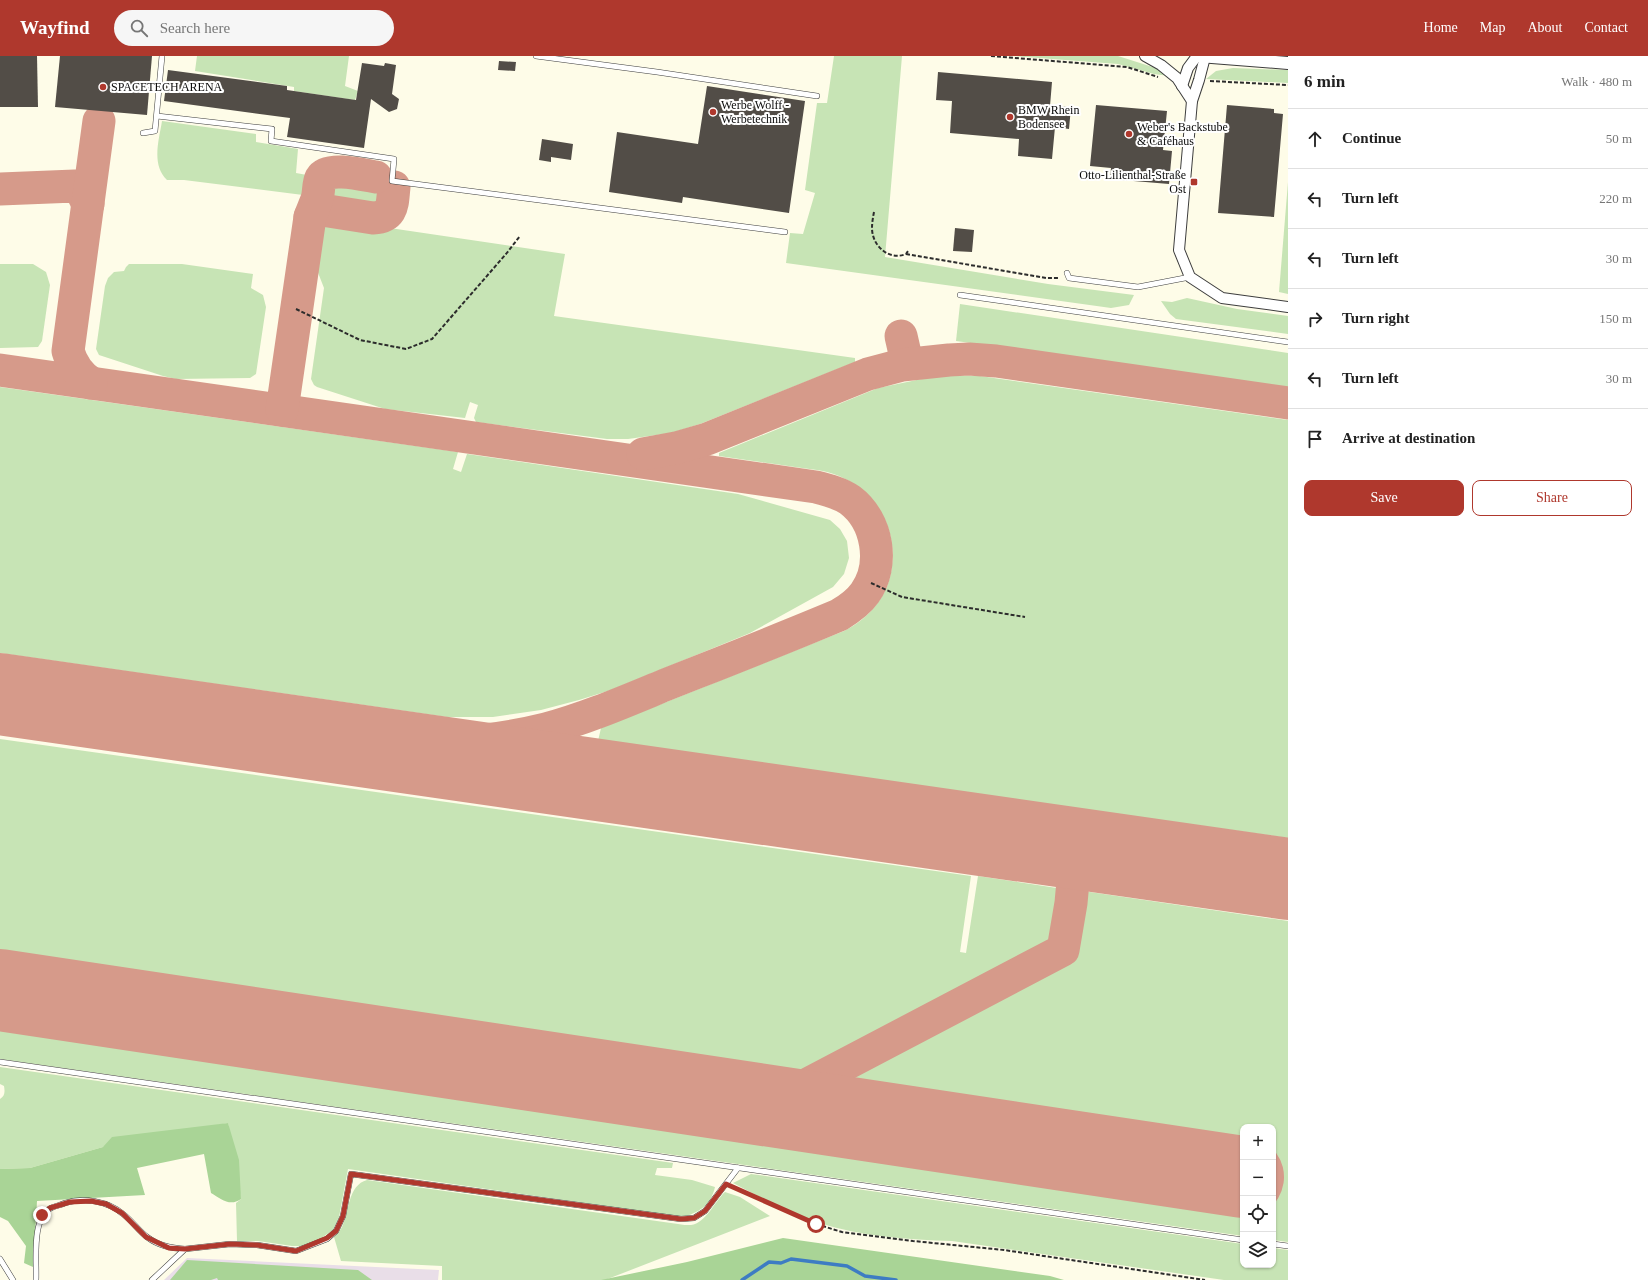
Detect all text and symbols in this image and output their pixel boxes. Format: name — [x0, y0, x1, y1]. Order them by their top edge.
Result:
search box — [114, 10, 394, 46]
text: Wayfind — [20, 17, 90, 38]
icon: search — [128, 17, 150, 39]
text: Search here — [160, 20, 230, 36]
text: Home — [1424, 20, 1458, 35]
text: Map — [1480, 20, 1505, 35]
text: About — [1527, 20, 1562, 35]
text: Contact — [1584, 20, 1628, 35]
text: 6 min — [1304, 72, 1345, 91]
text: Walk · 480 m — [1561, 74, 1632, 89]
place label: SPACETECH ARENA — [111, 80, 223, 94]
marker: SPACETECH ARENA — [98, 82, 108, 92]
place label: Werbe Wolff - Werbetechnik — [721, 98, 789, 126]
place label: BMW Rhein Bodensee — [1018, 103, 1079, 131]
marker: Werbe Wolff - Werbetechnik — [708, 107, 718, 117]
marker: BMW Rhein Bodensee — [1005, 112, 1015, 122]
place label: Weber's Backstube & Caféhaus — [1137, 120, 1228, 148]
icon: ahead — [1304, 128, 1326, 150]
marker: Weber's Backstube & Caféhaus — [1124, 129, 1134, 139]
text: Continue — [1342, 130, 1401, 146]
text: 50 m — [1606, 131, 1632, 146]
place label: Otto-Lilienthal-Straße Ost — [1079, 168, 1187, 196]
marker: Otto-Lilienthal-Straße Ost — [1189, 177, 1199, 187]
icon: left — [1304, 188, 1326, 210]
text: Turn left — [1342, 190, 1399, 206]
text: 220 m — [1599, 191, 1632, 206]
icon: left — [1304, 248, 1326, 270]
text: Turn left — [1342, 250, 1399, 266]
text: 30 m — [1606, 251, 1632, 266]
icon: right — [1304, 308, 1326, 330]
text: Turn right — [1342, 310, 1409, 326]
text: 150 m — [1599, 311, 1632, 326]
icon: left — [1304, 368, 1326, 390]
text: Turn left — [1342, 370, 1399, 386]
text: 30 m — [1606, 371, 1632, 386]
icon: arrive — [1304, 428, 1326, 450]
text: Arrive at destination — [1342, 430, 1475, 446]
button: Save — [1304, 480, 1464, 516]
button: Share — [1472, 480, 1632, 516]
map controls — [1240, 1124, 1276, 1268]
button: + — [1240, 1124, 1276, 1160]
button: − — [1240, 1160, 1276, 1196]
button: locate — [1240, 1196, 1276, 1232]
route end — [33, 1206, 51, 1224]
route start — [807, 1215, 825, 1233]
button: layers — [1240, 1232, 1276, 1268]

